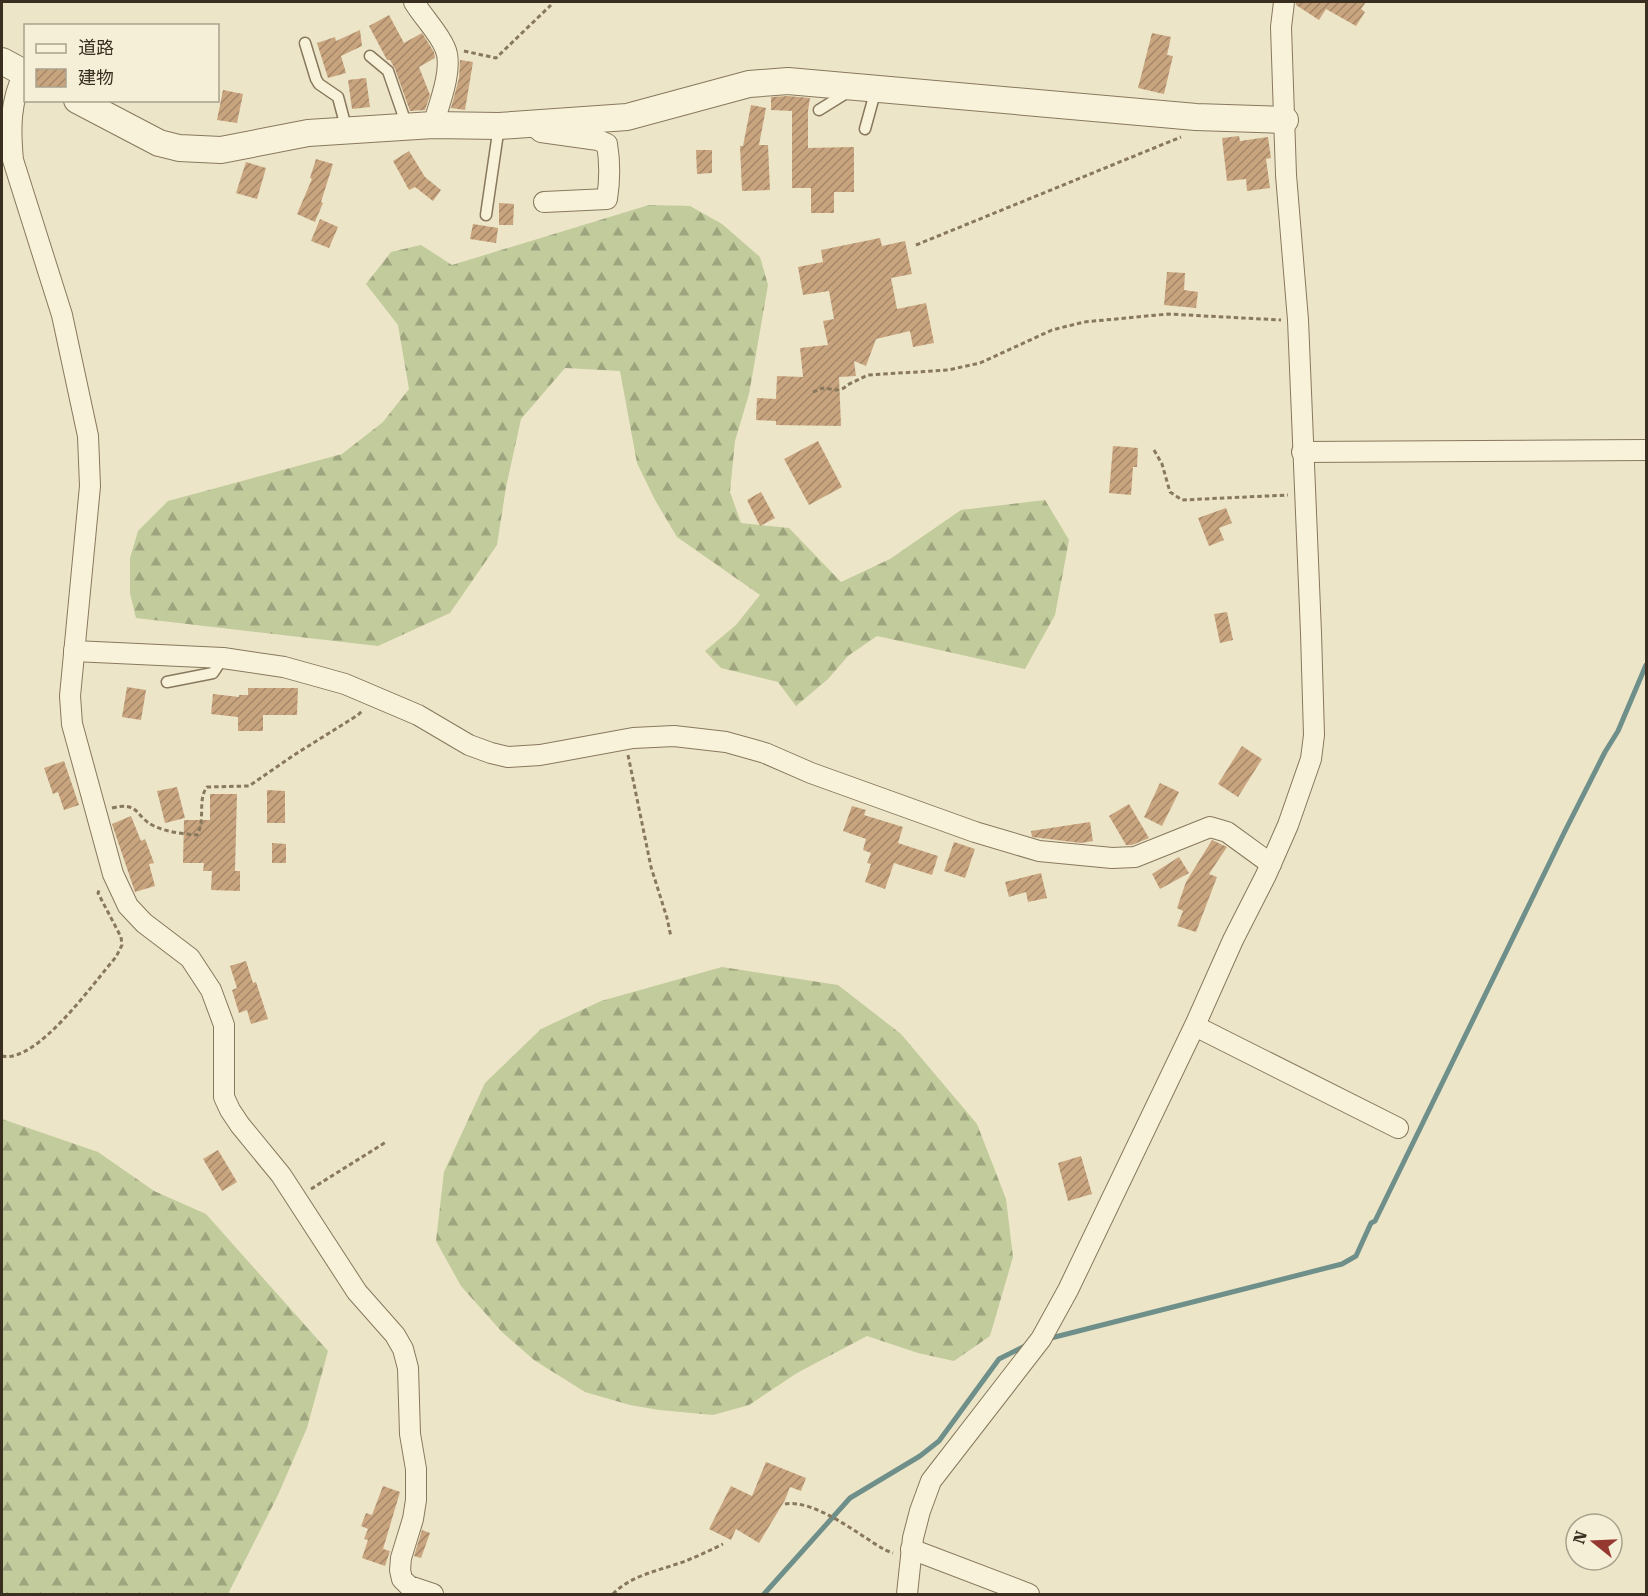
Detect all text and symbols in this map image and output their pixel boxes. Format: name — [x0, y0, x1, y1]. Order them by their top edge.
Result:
legend — [24, 24, 219, 102]
text: 道路 — [78, 37, 114, 58]
text: 建物 — [78, 67, 114, 88]
north arrow — [1564, 1512, 1624, 1572]
text: N — [1569, 1529, 1591, 1546]

